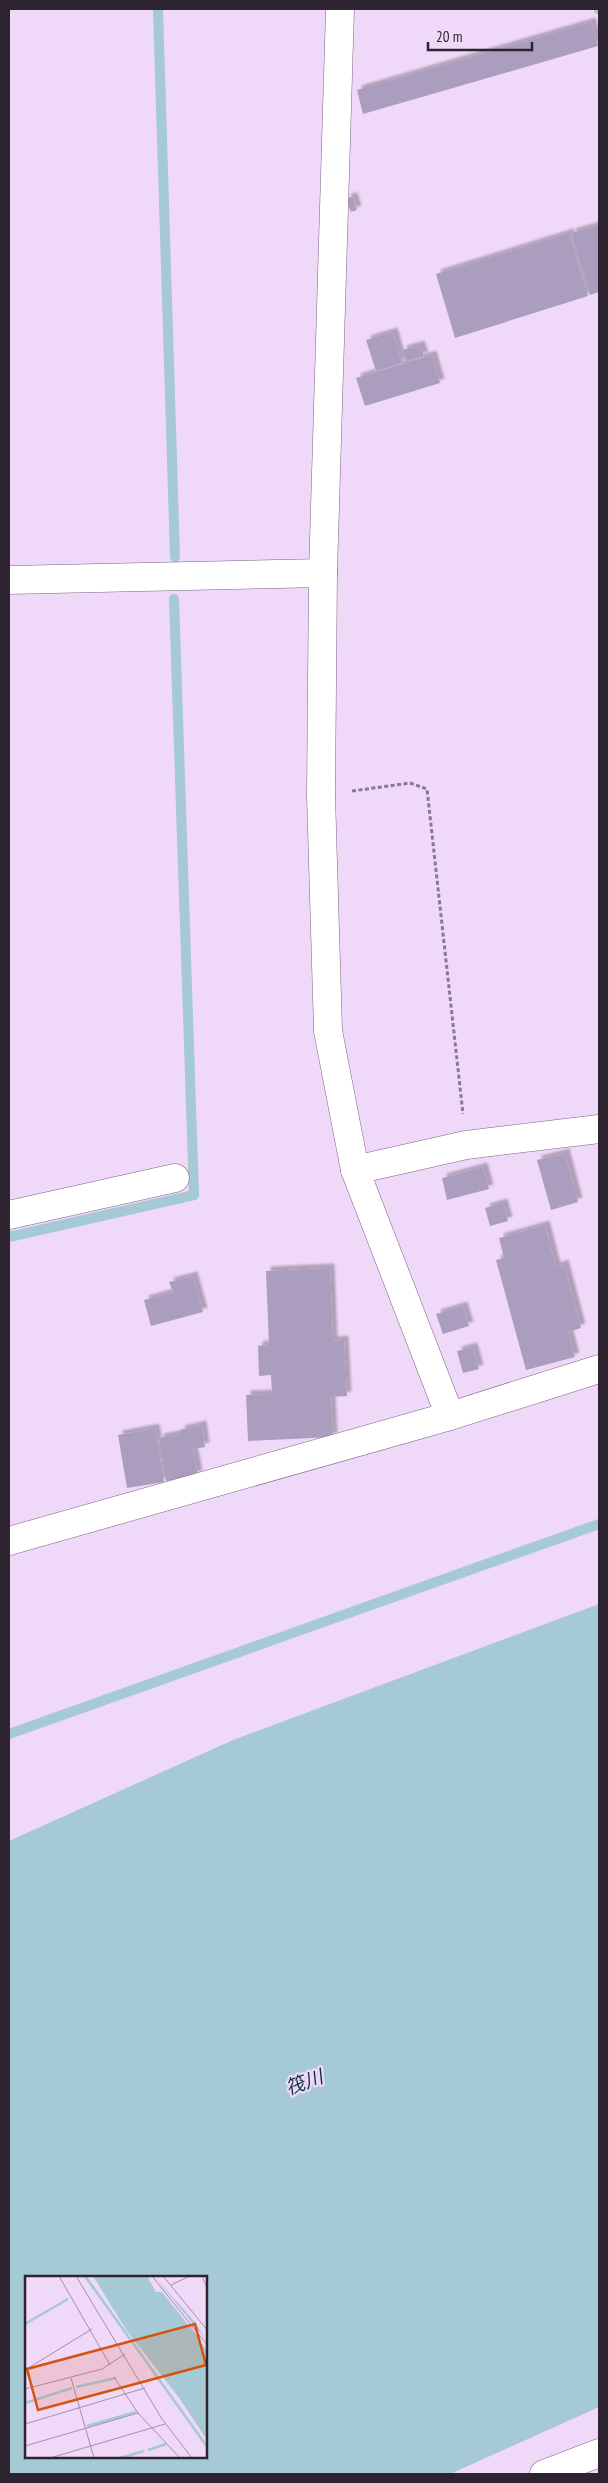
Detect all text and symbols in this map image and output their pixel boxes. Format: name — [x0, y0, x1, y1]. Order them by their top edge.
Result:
scale bar — [428, 20, 532, 52]
text: 20 m — [436, 27, 462, 46]
water label: 筏川 — [282, 2064, 328, 2100]
inset map — [25, 2276, 208, 2458]

